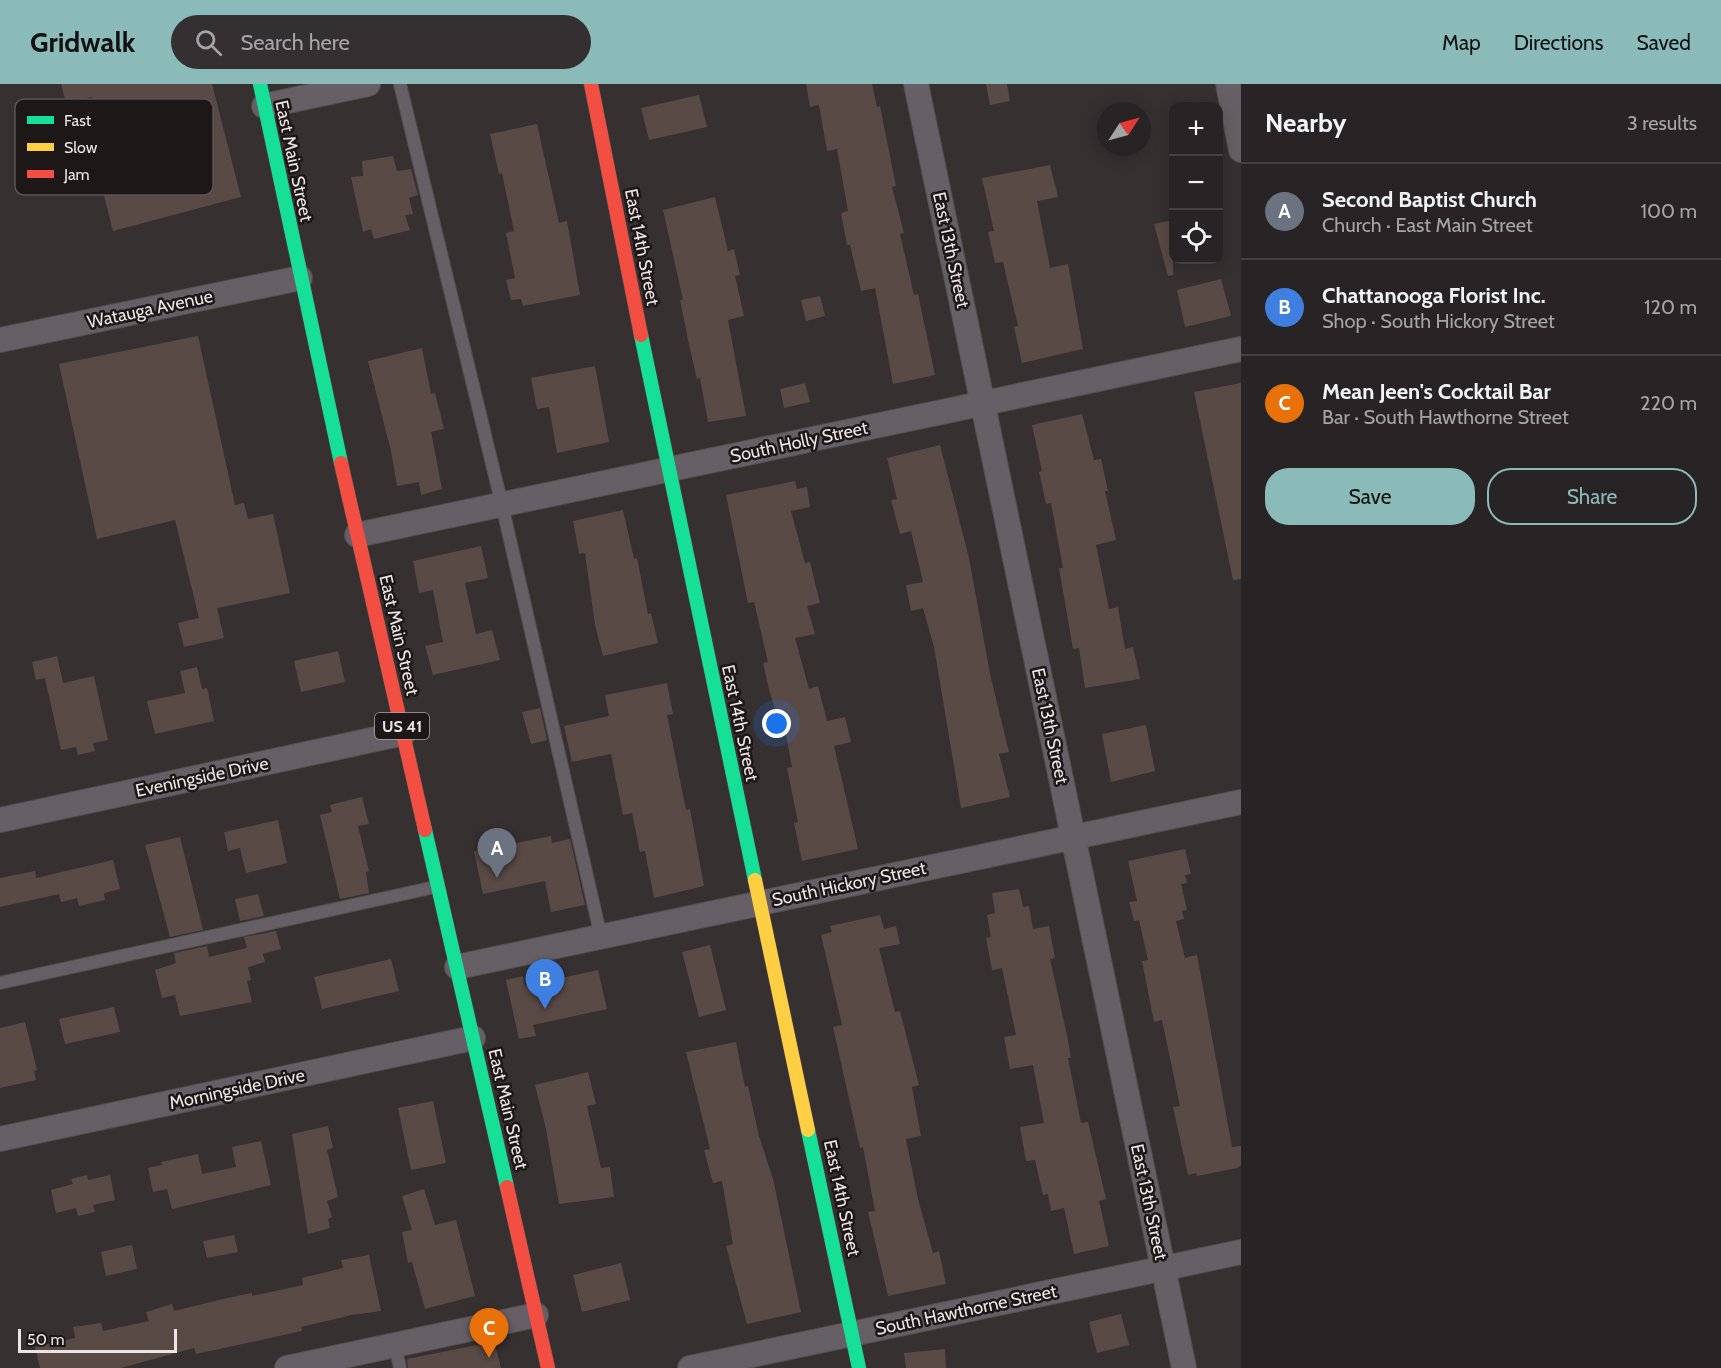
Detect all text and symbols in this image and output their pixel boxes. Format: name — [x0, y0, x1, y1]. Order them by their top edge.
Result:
search box — [171, 15, 591, 69]
text: Gridwalk — [30, 25, 135, 59]
icon: search — [192, 26, 225, 59]
text: Search here — [240, 29, 350, 56]
text: Map — [1442, 30, 1481, 55]
text: Directions — [1514, 30, 1603, 55]
text: Saved — [1636, 30, 1691, 55]
street label: East Main Street — [270, 98, 318, 224]
legend — [15, 99, 213, 195]
north arrow — [1097, 102, 1151, 156]
map controls — [1169, 102, 1223, 264]
button: + — [1169, 102, 1223, 156]
text: Nearby — [1265, 107, 1346, 139]
text: Fast — [64, 111, 92, 130]
text: 3 results — [1627, 111, 1697, 135]
text: Slow — [64, 138, 98, 157]
button: − — [1169, 156, 1223, 210]
text: Jam — [63, 165, 90, 184]
text: Second Baptist Church — [1322, 186, 1537, 213]
street label: East 14th Street — [620, 187, 664, 307]
street label: East 13th Street — [928, 190, 974, 310]
text: A — [1278, 199, 1291, 223]
text: 100 m — [1641, 199, 1697, 223]
button: locate — [1169, 210, 1223, 264]
text: Church · East Main Street — [1322, 213, 1533, 237]
text: Chattanooga Florist Inc. — [1322, 282, 1546, 309]
street label: Watauga Avenue — [85, 285, 215, 333]
text: B — [1278, 295, 1291, 319]
text: 120 m — [1644, 295, 1697, 319]
text: Shop · South Hickory Street — [1322, 309, 1555, 333]
text: Mean Jeen's Cocktail Bar — [1322, 378, 1551, 405]
text: C — [1278, 391, 1291, 415]
text: 220 m — [1640, 391, 1697, 415]
text: Bar · South Hawthorne Street — [1322, 405, 1569, 429]
street label: South Holly Street — [728, 417, 870, 467]
button: Save — [1265, 468, 1475, 525]
button: Share — [1487, 468, 1697, 525]
street label: East Main Street — [374, 572, 424, 698]
street label: East 14th Street — [717, 663, 763, 783]
street label: East 13th Street — [1027, 666, 1073, 786]
your location — [762, 709, 791, 738]
road number: US 41 — [375, 713, 429, 739]
street label: Eveningside Drive — [133, 752, 271, 802]
pin: A — [478, 828, 516, 878]
street label: South Hickory Street — [770, 857, 928, 911]
pin: B — [526, 960, 564, 1009]
street label: East Main Street — [483, 1046, 533, 1172]
street label: Morningside Drive — [167, 1064, 307, 1114]
street label: East 14th Street — [819, 1138, 865, 1258]
street label: East 13th Street — [1126, 1142, 1172, 1262]
street label: South Hawthorne Street — [873, 1280, 1059, 1340]
pin: C — [470, 1308, 508, 1358]
scale bar — [18, 1326, 177, 1354]
text: 50 m — [27, 1330, 64, 1349]

